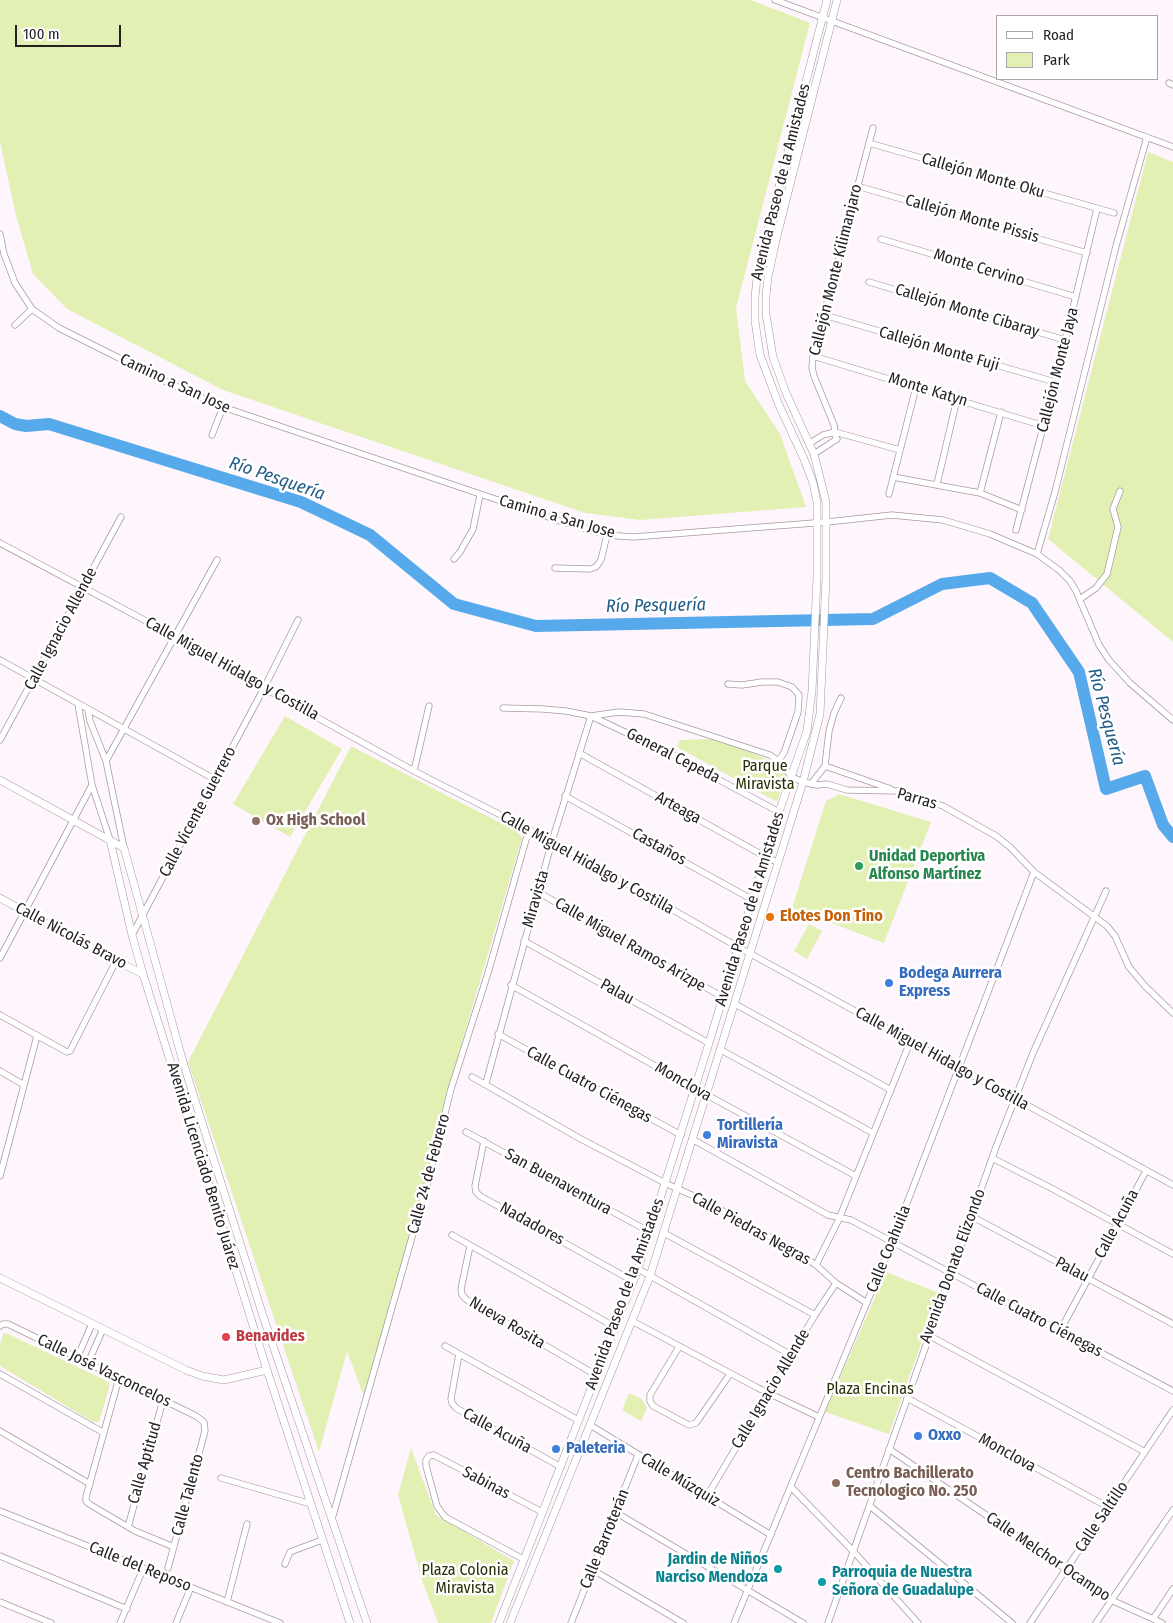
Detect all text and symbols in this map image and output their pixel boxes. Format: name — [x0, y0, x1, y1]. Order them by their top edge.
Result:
scale bar — [18, 15, 124, 47]
legend — [996, 15, 1158, 80]
text: 100 m — [23, 25, 60, 43]
text: Road — [1043, 26, 1074, 44]
text: Park — [1043, 51, 1070, 69]
street label: Avenida Paseo de la Amistades — [747, 82, 815, 282]
street label: Callejón Monte Oku — [919, 149, 1047, 203]
street label: Callejón Monte Kilimanjaro — [805, 182, 867, 358]
street label: Callejón Monte Pissis — [903, 191, 1041, 247]
street label: Monte Cervino — [931, 245, 1027, 291]
street label: Callejón Monte Cibaray — [893, 280, 1041, 342]
street label: Callejón Monte Jaya — [1033, 306, 1083, 434]
street label: Callejón Monte Fuji — [877, 323, 1001, 375]
street label: Camino a San Jose — [117, 350, 233, 418]
street label: Monte Katyn — [886, 369, 970, 411]
water label: Río Pesquería — [226, 453, 328, 505]
street label: Camino a San Jose — [497, 491, 617, 543]
street label: Calle Ignacio Allende — [21, 564, 101, 694]
water label: Río Pesquería — [606, 594, 706, 618]
street label: Calle Miguel Hidalgo y Costilla — [142, 613, 322, 725]
water label: Río Pesquería — [1083, 666, 1129, 768]
street label: General Cepeda — [623, 724, 723, 788]
street label: Calle Vicente Guerrero — [155, 743, 241, 881]
park label: Parque Miravista — [735, 757, 795, 795]
street label: Parras — [895, 784, 939, 814]
street label: Arteaga — [652, 788, 704, 828]
street label: Calle Miguel Hidalgo y Costilla — [497, 807, 677, 919]
street label: Avenida Paseo de la Amistades — [711, 810, 789, 1008]
place label: Ox High School — [266, 811, 365, 831]
marker: Ox High School — [250, 815, 262, 827]
street label: Castaños — [628, 824, 690, 870]
place label: Unidad Deportiva Alfonso Martínez — [869, 847, 985, 885]
marker: Unidad Deportiva Alfonso Martínez — [853, 860, 865, 872]
street label: Miravista — [519, 868, 553, 930]
street label: Calle Miguel Ramos Arizpe — [551, 894, 709, 996]
street label: Calle Nicolás Bravo — [12, 898, 130, 974]
place label: Elotes Don Tino — [780, 907, 883, 927]
marker: Elotes Don Tino — [764, 911, 776, 923]
place label: Bodega Aurrera Express — [899, 964, 1002, 1002]
street label: Palau — [597, 975, 637, 1009]
marker: Bodega Aurrera Express — [883, 977, 895, 989]
street label: Calle Miguel Hidalgo y Costilla — [852, 1003, 1032, 1115]
street label: Calle Cuatro Ciénegas — [523, 1043, 655, 1127]
street label: Monclova — [651, 1058, 715, 1106]
street label: Avenida Licenciado Benito Juárez — [162, 1060, 244, 1272]
street label: Calle 24 de Febrero — [404, 1112, 454, 1236]
place label: Tortillería Miravista — [717, 1116, 783, 1154]
marker: Tortillería Miravista — [701, 1129, 713, 1141]
street label: San Buenaventura — [501, 1145, 615, 1219]
street label: Avenida Donato Elizondo — [916, 1186, 990, 1346]
street label: Calle Acuña — [1091, 1186, 1143, 1262]
street label: Calle Piedras Negras — [688, 1188, 814, 1270]
street label: Avenida Paseo de la Amistades — [581, 1196, 669, 1392]
street label: Nadadores — [496, 1198, 568, 1250]
street label: Calle Coahuila — [863, 1203, 915, 1295]
street label: Palau — [1052, 1253, 1092, 1287]
street label: Calle Cuatro Ciénegas — [972, 1279, 1106, 1361]
street label: Nueva Rosita — [466, 1293, 548, 1353]
street label: Calle Ignacio Allende — [728, 1326, 814, 1452]
place label: Benavides — [236, 1327, 305, 1347]
street label: Calle José Vasconcelos — [34, 1330, 174, 1412]
marker: Benavides — [220, 1331, 232, 1343]
park label: Plaza Encinas — [826, 1380, 914, 1400]
street label: Calle Acuña — [459, 1404, 535, 1458]
street label: Calle Aptitud — [124, 1420, 166, 1506]
place label: Oxxo — [928, 1426, 961, 1446]
marker: Oxxo — [912, 1430, 924, 1442]
street label: Monclova — [975, 1430, 1039, 1476]
place label: Paleteria — [566, 1439, 626, 1459]
marker: Paleteria — [550, 1443, 562, 1455]
street label: Calle Múzquiz — [637, 1449, 723, 1511]
street label: Calle Talento — [168, 1452, 208, 1538]
street label: Sabinas — [459, 1462, 513, 1504]
place label: Centro Bachillerato Tecnologico No. 250 — [846, 1464, 977, 1502]
marker: Centro Bachillerato Tecnologico No. 250 — [830, 1477, 842, 1489]
street label: Calle Saltillo — [1071, 1478, 1133, 1556]
street label: Calle Barroterán — [576, 1486, 634, 1592]
street label: Calle Melchor Ocampo — [982, 1508, 1114, 1606]
street label: Calle del Reposo — [86, 1538, 194, 1596]
place label: Jardin de Niños Narciso Mendoza — [655, 1550, 768, 1588]
park label: Plaza Colonia Miravista — [421, 1561, 509, 1599]
marker: Jardin de Niños Narciso Mendoza — [772, 1563, 784, 1575]
place label: Parroquia de Nuestra Señora de Guadalupe — [832, 1563, 974, 1601]
marker: Parroquia de Nuestra Señora de Guadalupe — [816, 1576, 828, 1588]

